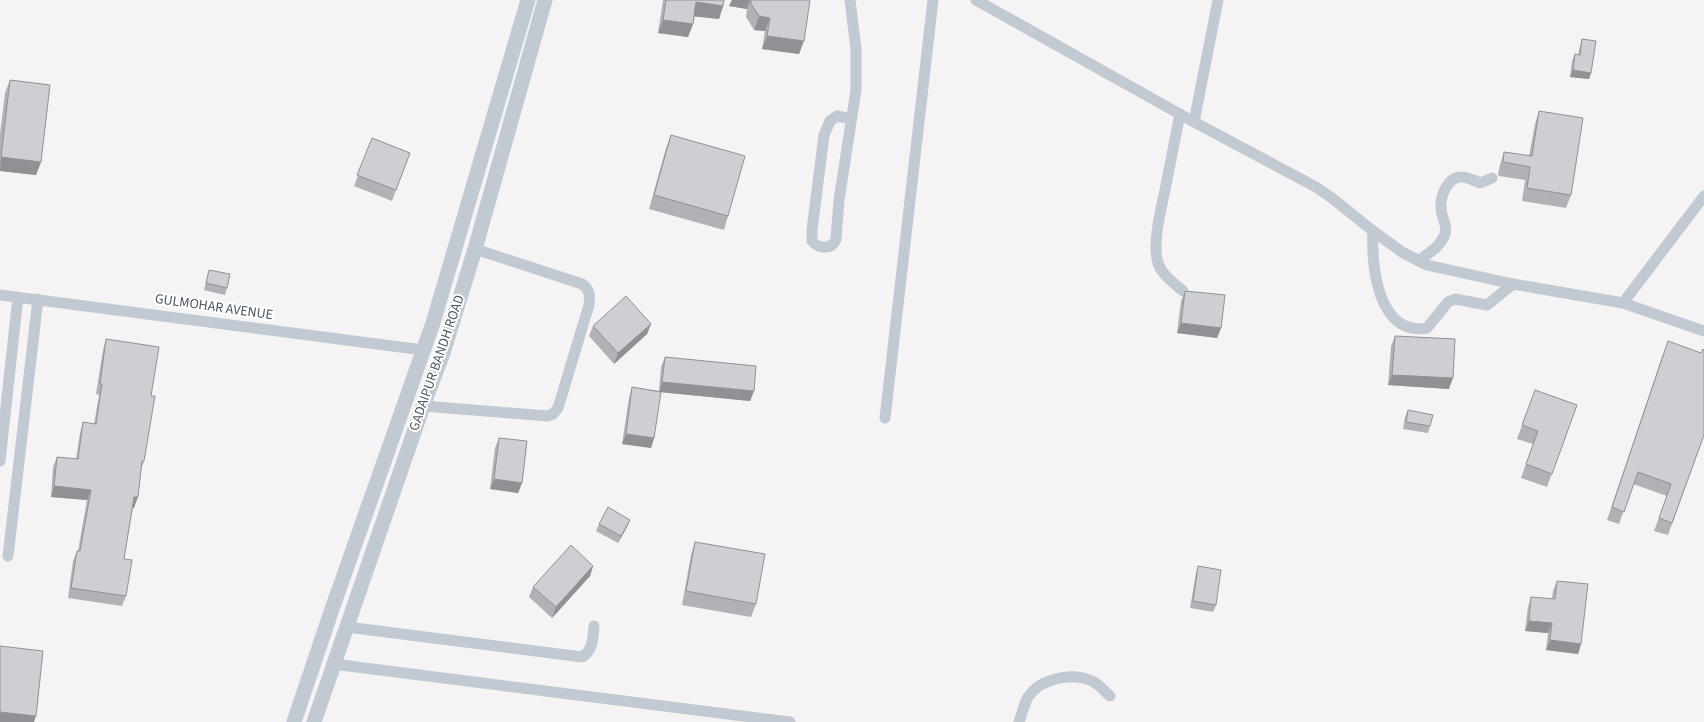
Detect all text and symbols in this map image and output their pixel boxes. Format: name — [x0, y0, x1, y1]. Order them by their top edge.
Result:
street label: GULMOHAR AVENUE — [154, 289, 274, 325]
street label: GADAIPUR BANDH ROAD — [404, 292, 470, 434]

